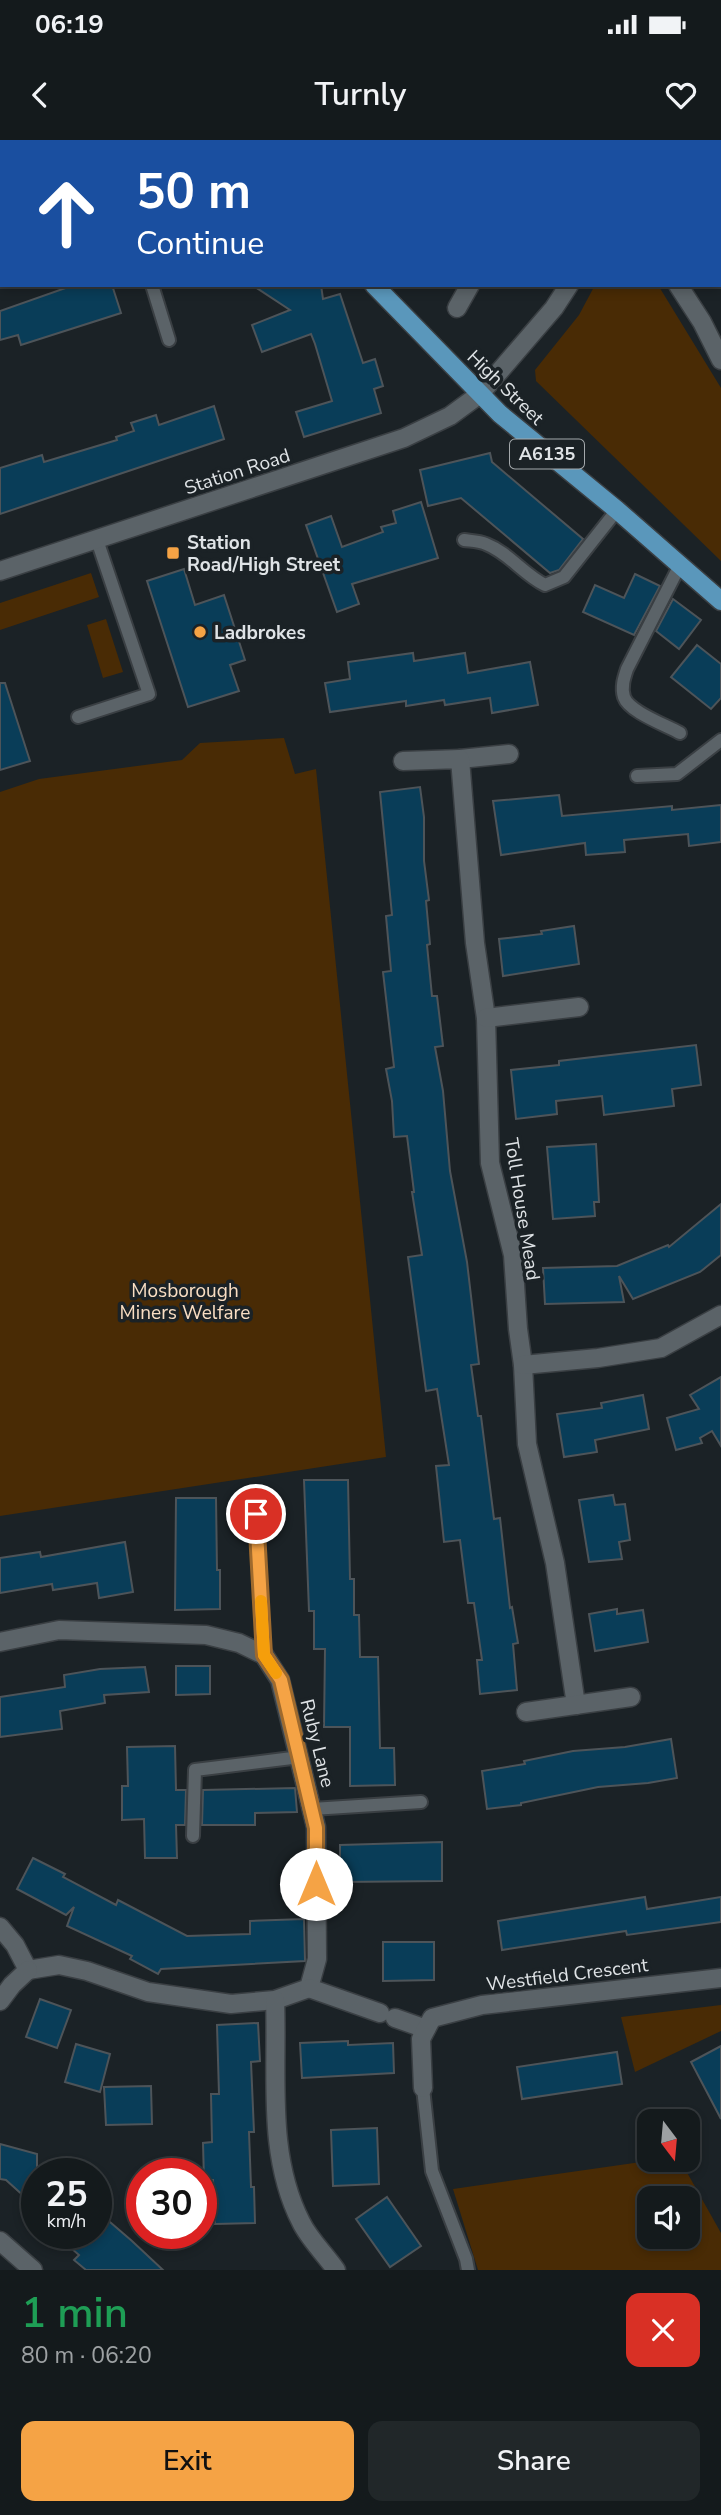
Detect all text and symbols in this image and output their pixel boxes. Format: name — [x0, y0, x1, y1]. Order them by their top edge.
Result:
text: 06:19 — [35, 7, 104, 42]
text: Turnly — [315, 73, 406, 116]
icon: back — [21, 76, 59, 114]
icon: heart — [662, 76, 700, 114]
text: 50 m — [136, 158, 251, 225]
icon: ahead — [21, 168, 112, 259]
text: Continue — [136, 222, 264, 265]
street label: High Street — [461, 344, 550, 431]
road number: A6135 — [510, 440, 584, 468]
street label: Station Road — [181, 443, 294, 501]
place label: Station Road/High Street — [187, 530, 341, 578]
marker: Station Road/High Street — [165, 545, 181, 561]
place label: Ladbrokes — [214, 620, 306, 646]
marker: Ladbrokes — [192, 624, 208, 640]
street label: Toll House Mead — [498, 1136, 546, 1282]
park label: Mosborough Miners Welfare — [120, 1278, 250, 1326]
pin — [226, 1484, 286, 1544]
icon: arrive — [237, 1495, 275, 1533]
street label: Ruby Lane — [293, 1696, 341, 1790]
position arrow — [279, 1847, 353, 1921]
street label: Westfield Crescent — [485, 1952, 650, 1998]
north arrow — [637, 2109, 700, 2172]
map controls — [637, 2109, 700, 2249]
speed limit sign: 30 — [126, 2158, 217, 2249]
text: 25 — [45, 2171, 88, 2218]
button: sound — [637, 2186, 700, 2249]
text: km/h — [47, 2209, 86, 2233]
text: 1 min — [21, 2285, 128, 2342]
button: close — [626, 2293, 700, 2367]
text: 80 m · 06:20 — [21, 2340, 152, 2371]
button: Exit — [21, 2421, 354, 2501]
button: Share — [368, 2421, 700, 2501]

